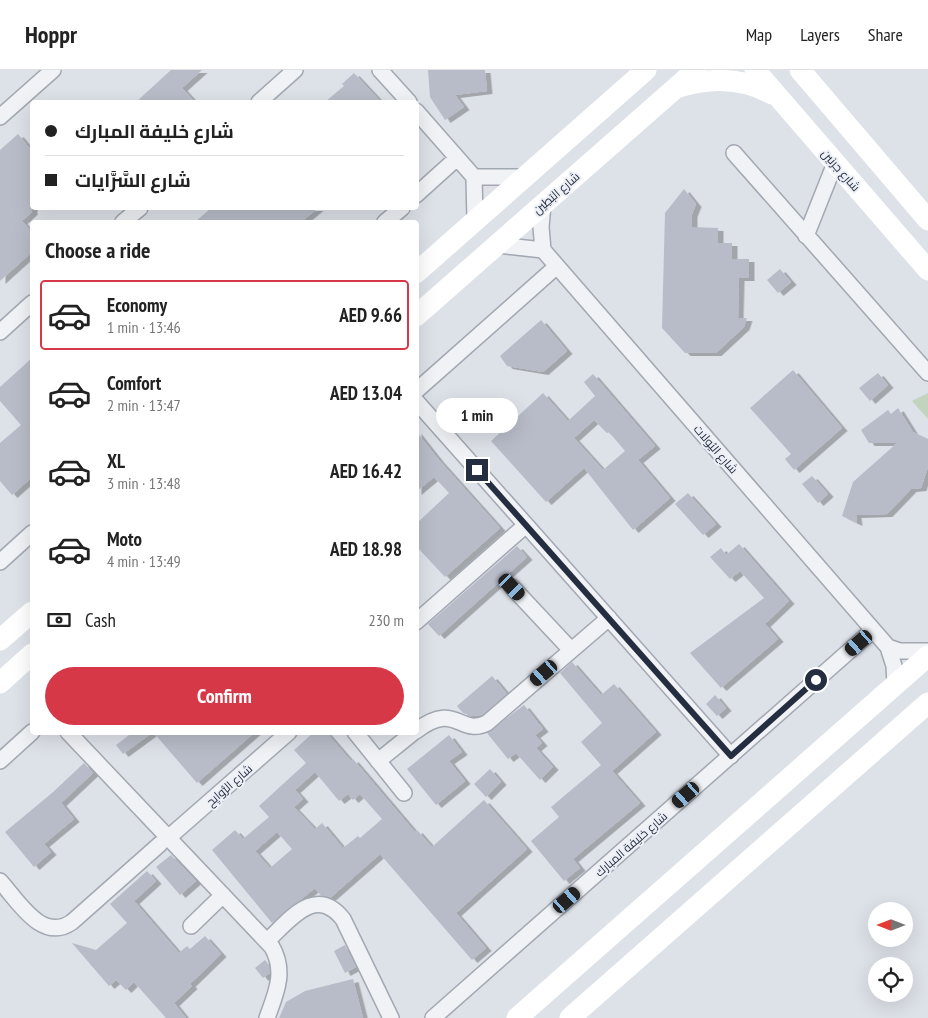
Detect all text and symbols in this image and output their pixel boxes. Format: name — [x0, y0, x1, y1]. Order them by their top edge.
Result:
text: Hoppr — [25, 19, 77, 50]
text: Map — [746, 23, 772, 46]
text: Layers — [800, 23, 840, 46]
text: Share — [868, 23, 903, 46]
text: شارع خليفة المبارك — [75, 119, 234, 143]
street label: شارع جرنين — [818, 146, 863, 195]
text: شارع السَّرَّايات — [75, 168, 191, 192]
street label: شارع البَطِين — [530, 169, 583, 218]
text: Choose a ride — [45, 236, 150, 264]
icon: car — [47, 293, 92, 338]
text: Economy — [107, 293, 167, 317]
text: AED 9.66 — [339, 303, 402, 327]
text: 1 min · 13:46 — [107, 317, 181, 337]
icon: car — [47, 371, 92, 416]
text: Comfort — [107, 371, 161, 395]
text: AED 13.04 — [330, 381, 402, 405]
text: 2 min · 13:47 — [107, 395, 181, 415]
callout: 1 min — [436, 398, 518, 432]
text: 1 min — [461, 405, 493, 425]
street label: شارع اليُولات — [690, 421, 741, 477]
icon: car — [47, 449, 92, 494]
text: XL — [107, 449, 125, 473]
text: AED 16.42 — [330, 459, 402, 483]
route end — [466, 459, 488, 481]
text: 3 min · 13:48 — [107, 473, 181, 493]
icon: car — [47, 527, 92, 572]
text: Moto — [107, 527, 142, 551]
text: AED 18.98 — [330, 537, 402, 561]
text: 4 min · 13:49 — [107, 551, 181, 571]
car — [496, 571, 527, 603]
icon: cash — [45, 606, 73, 634]
text: Cash — [85, 608, 116, 632]
text: 230 m — [369, 610, 404, 630]
car — [842, 627, 875, 659]
car — [527, 657, 560, 689]
button: Confirm — [45, 667, 404, 725]
route start — [805, 669, 827, 691]
street label: شارع الرُّوايِح — [203, 761, 256, 810]
car — [669, 779, 702, 811]
street label: شارع خليفة المبارك — [592, 808, 671, 880]
car — [550, 884, 583, 916]
north arrow — [868, 902, 912, 948]
map controls — [868, 902, 913, 1002]
button: locate — [868, 957, 913, 1002]

